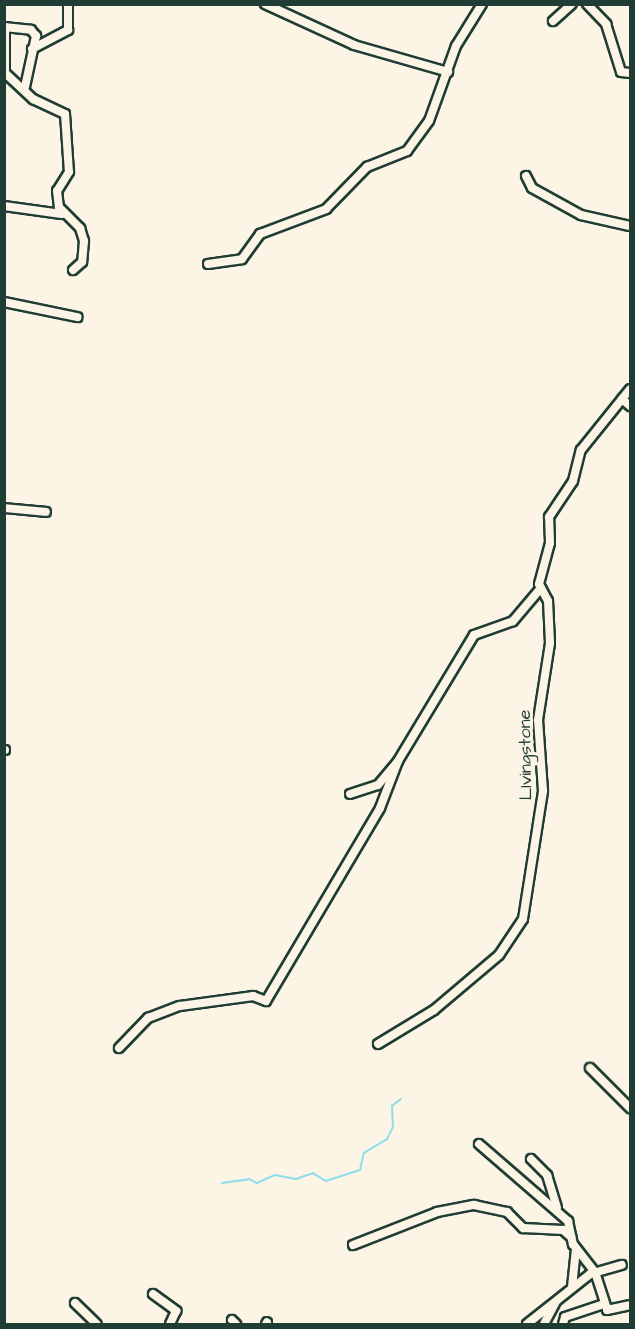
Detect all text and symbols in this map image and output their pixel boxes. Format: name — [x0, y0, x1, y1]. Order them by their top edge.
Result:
street label: LIvingstone — [514, 709, 538, 801]

